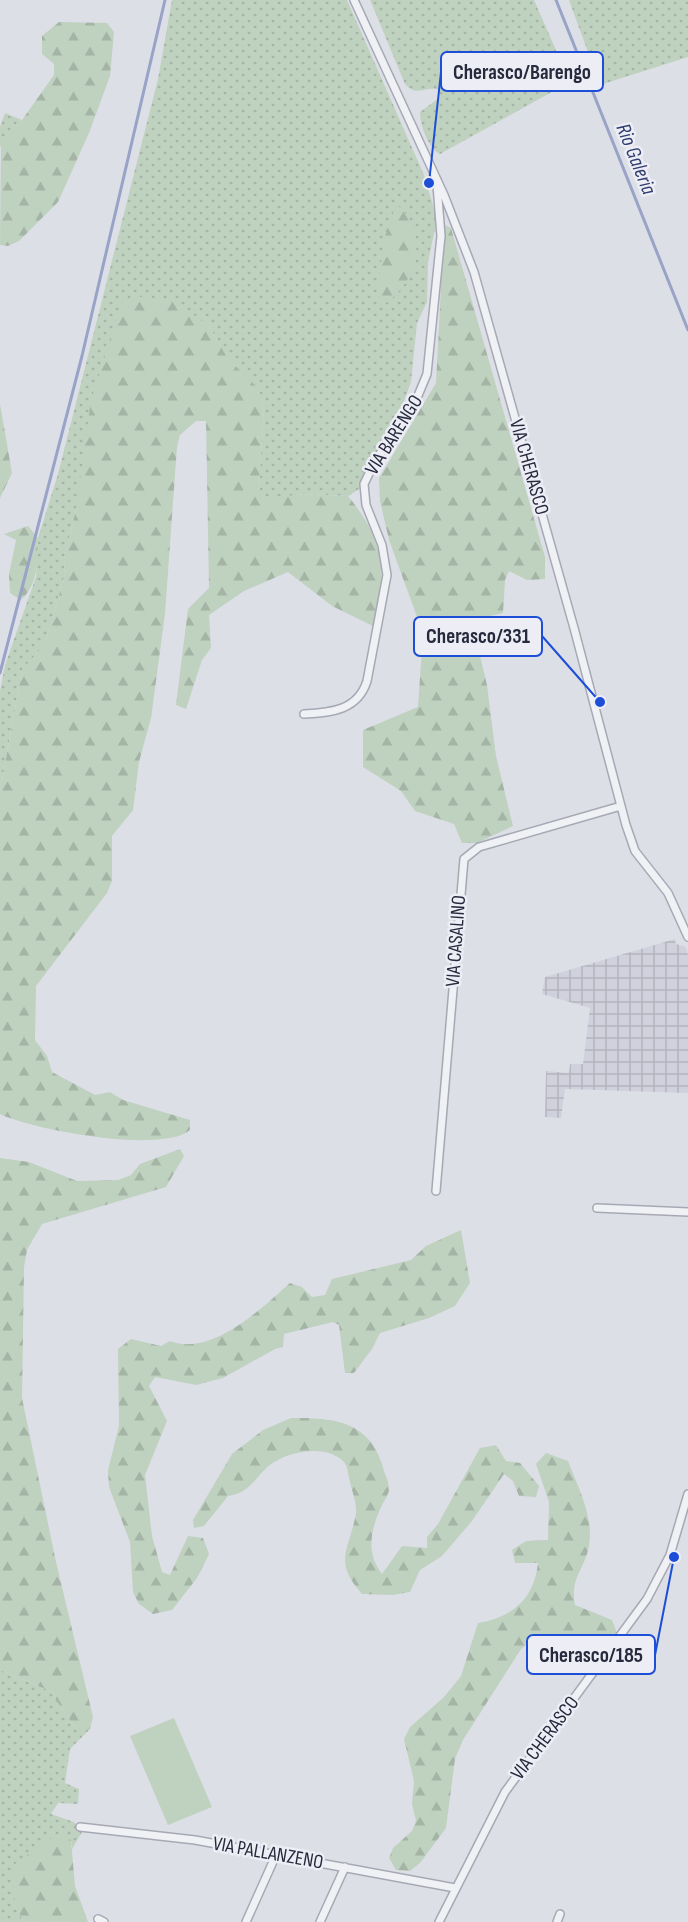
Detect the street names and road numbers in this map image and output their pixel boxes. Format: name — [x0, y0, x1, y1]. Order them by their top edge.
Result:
street label: VIA BARENGO — [360, 391, 428, 479]
street label: VIA CHERASCO — [504, 416, 554, 518]
street label: VIA CASALINO — [441, 894, 471, 988]
street label: VIA CHERASCO — [506, 1691, 584, 1785]
street label: VIA PALLANZENO — [211, 1831, 325, 1875]

